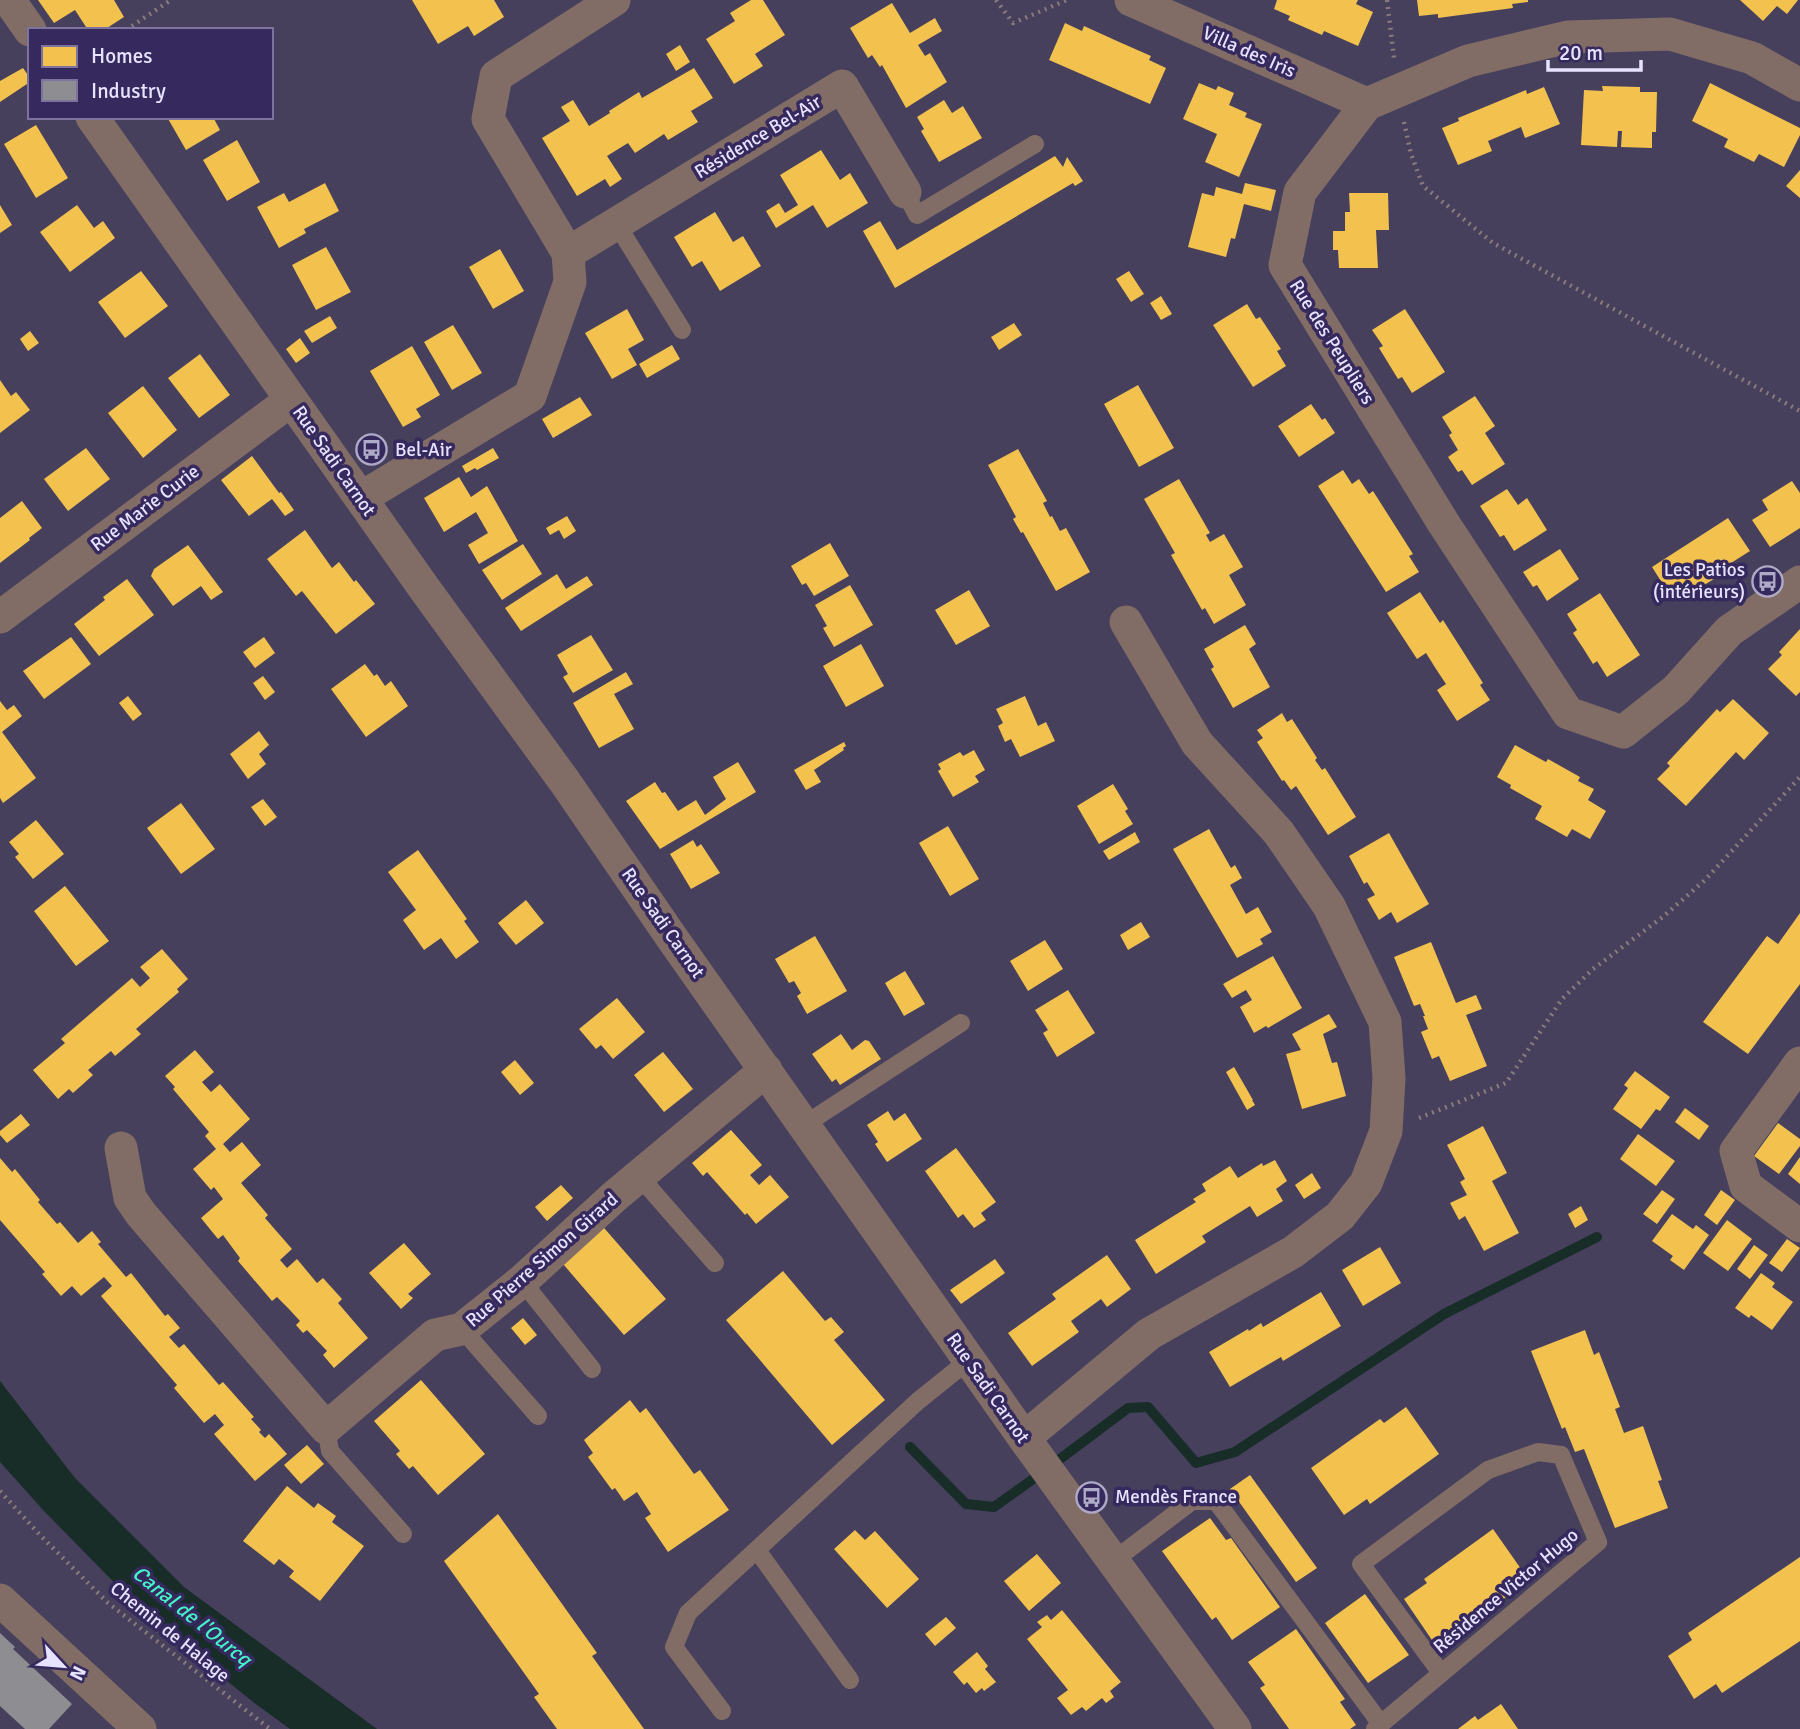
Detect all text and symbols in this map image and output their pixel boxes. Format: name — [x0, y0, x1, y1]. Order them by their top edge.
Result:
street label: Villa des Iris — [1199, 21, 1299, 83]
legend — [28, 28, 273, 119]
scale bar — [1548, 28, 1641, 72]
text: 20 m — [1559, 40, 1603, 66]
text: Homes — [91, 43, 153, 69]
text: Industry — [91, 78, 166, 104]
street label: Résidence Bel-Air — [690, 90, 826, 184]
street label: Rue des Peupliers — [1284, 275, 1380, 409]
street label: Rue Sadi Carnot — [287, 401, 381, 521]
bus stop icon: Bel-Air — [355, 433, 389, 467]
place label: Bel-Air — [395, 438, 452, 462]
street label: Rue Marie Curie — [86, 459, 204, 557]
place label: Les Patios (intérieurs) — [1653, 558, 1745, 604]
bus stop icon: Les Patios (intérieurs) — [1751, 564, 1785, 598]
street label: Rue Sadi Carnot — [616, 863, 710, 983]
street label: Rue Pierre Simon Girard — [461, 1187, 623, 1333]
street label: Rue Sadi Carnot — [941, 1328, 1035, 1448]
bus stop icon: Mendès France — [1075, 1480, 1109, 1514]
place label: Mendès France — [1115, 1485, 1237, 1509]
street label: Résidence Victor Hugo — [1428, 1523, 1584, 1659]
water label: Canal de l'Ourcq — [127, 1560, 258, 1673]
street label: Chemin de Halage — [105, 1576, 235, 1688]
north arrow — [28, 1631, 98, 1701]
text: N — [64, 1662, 91, 1684]

